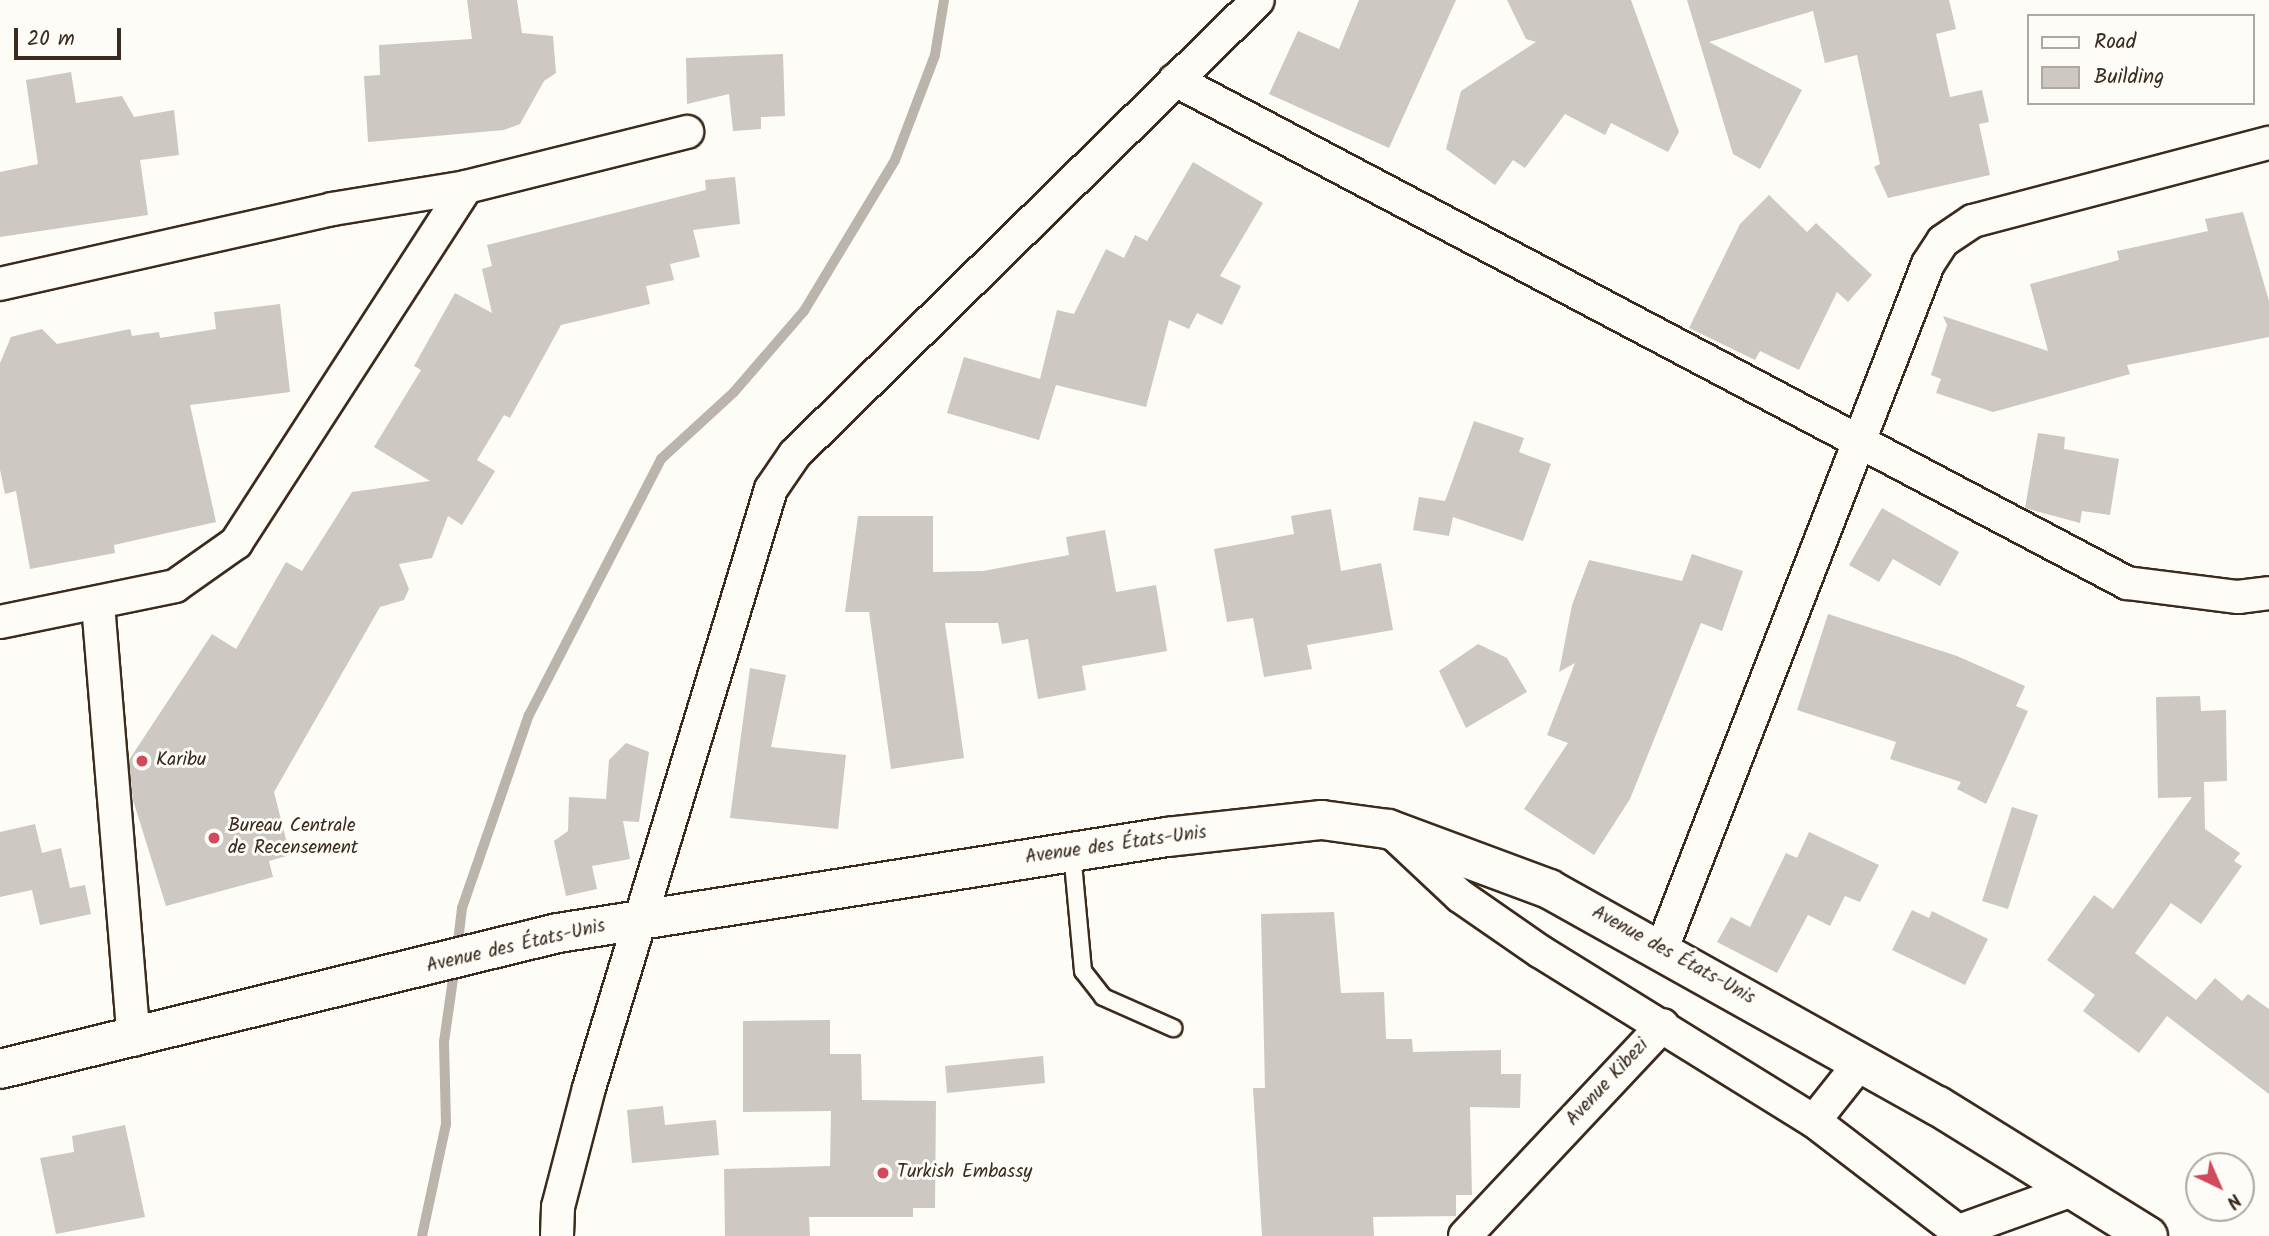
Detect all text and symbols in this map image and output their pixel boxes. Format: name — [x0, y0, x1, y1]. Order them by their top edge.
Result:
scale bar — [18, 14, 124, 58]
legend — [2028, 14, 2255, 105]
text: 20 m — [27, 23, 75, 56]
text: Road — [2094, 26, 2136, 59]
text: Building — [2094, 61, 2164, 94]
place label: Karibu — [156, 750, 206, 772]
marker: Karibu — [134, 753, 150, 769]
place label: Bureau Centrale de Recensement — [228, 816, 358, 860]
street label: Avenue des États-Unis — [1024, 822, 1208, 870]
marker: Bureau Centrale de Recensement — [206, 830, 222, 846]
street label: Avenue des États-Unis — [1587, 902, 1759, 1010]
street label: Avenue des États-Unis — [424, 915, 608, 979]
street label: Avenue Kibezi — [1562, 1035, 1654, 1131]
north arrow — [2185, 1152, 2255, 1222]
place label: Turkish Embassy — [897, 1162, 1032, 1184]
marker: Turkish Embassy — [875, 1165, 891, 1181]
text: N — [2218, 1186, 2248, 1216]

